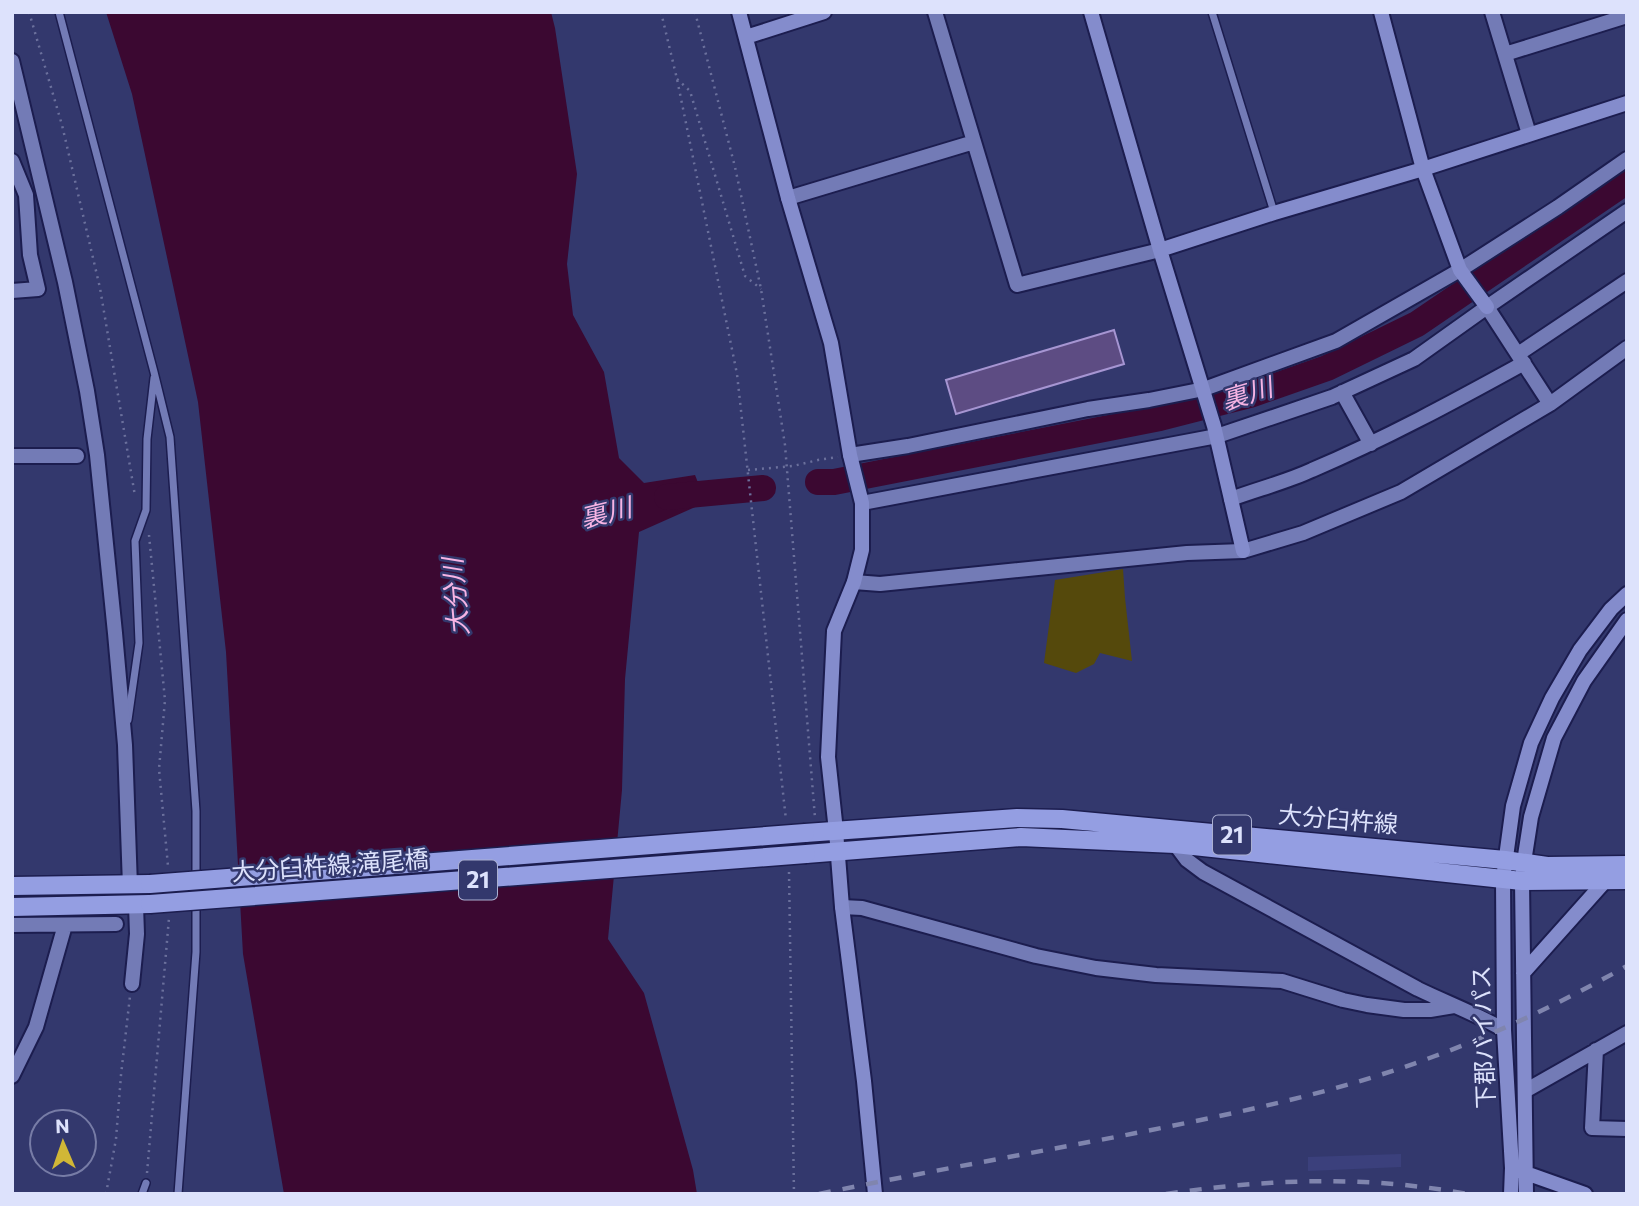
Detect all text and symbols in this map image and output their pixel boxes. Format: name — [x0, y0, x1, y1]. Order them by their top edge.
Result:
water label: 裏川 — [1217, 369, 1279, 415]
water label: 裏川 — [577, 489, 638, 533]
water label: 大分川 — [435, 554, 473, 637]
street label: 大分臼杵線 — [1277, 799, 1399, 838]
road number: 21 — [1213, 816, 1251, 855]
street label: 大分臼杵線;滝尾橋 — [230, 843, 430, 886]
road number: 21 — [459, 860, 497, 900]
street label: 下郡バイパス — [1466, 965, 1499, 1109]
north arrow — [28, 1108, 98, 1178]
text: N — [55, 1114, 70, 1137]

